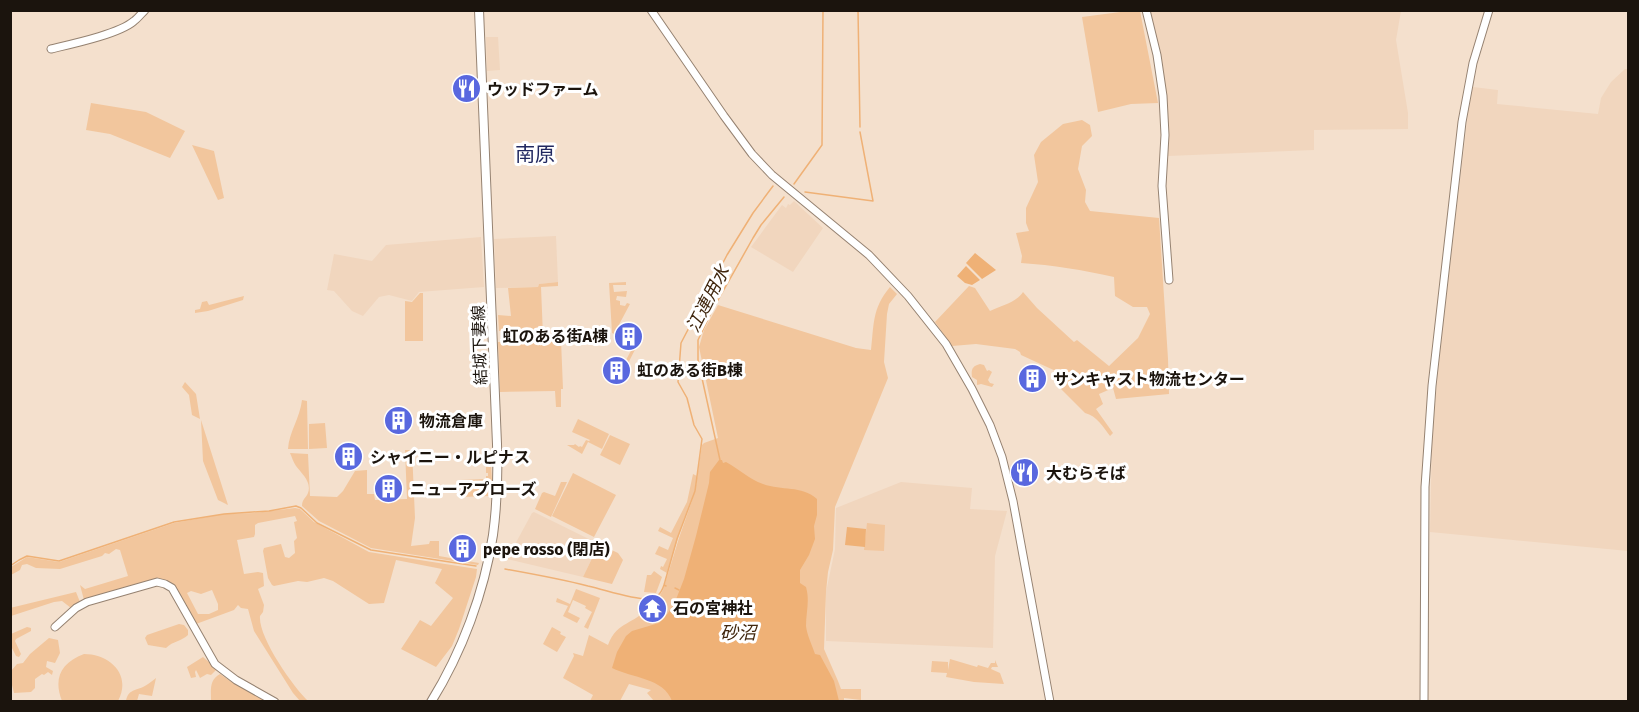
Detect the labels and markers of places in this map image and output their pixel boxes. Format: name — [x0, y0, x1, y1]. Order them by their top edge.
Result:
restaurant icon: ウッドファーム — [450, 73, 482, 105]
place label: ウッドファーム — [487, 80, 599, 99]
building icon: 虹のある街A棟 — [613, 320, 645, 352]
place label: 虹のある街A棟 — [503, 327, 608, 346]
building icon: 虹のある街B棟 — [600, 354, 632, 386]
place label: 虹のある街B棟 — [637, 361, 743, 380]
building icon: サンキャスト物流センター — [1016, 363, 1048, 395]
place label: サンキャスト物流センター — [1053, 370, 1245, 389]
building icon: 物流倉庫 — [382, 405, 414, 437]
place label: 物流倉庫 — [419, 412, 483, 431]
building icon: シャイニー・ルピナス — [333, 441, 365, 473]
place label: シャイニー・ルピナス — [370, 448, 530, 467]
restaurant icon: 大むらそば — [1009, 457, 1041, 489]
place label: 大むらそば — [1046, 464, 1126, 483]
building icon: ニューアプローズ — [373, 473, 405, 505]
place label: ニューアプローズ — [410, 480, 537, 499]
building icon: pepe rosso (閉店) — [446, 533, 478, 565]
place label: pepe rosso (閉店) — [483, 540, 610, 559]
temple icon: 石の宮神社 — [636, 592, 668, 624]
place label: 石の宮神社 — [673, 599, 753, 618]

